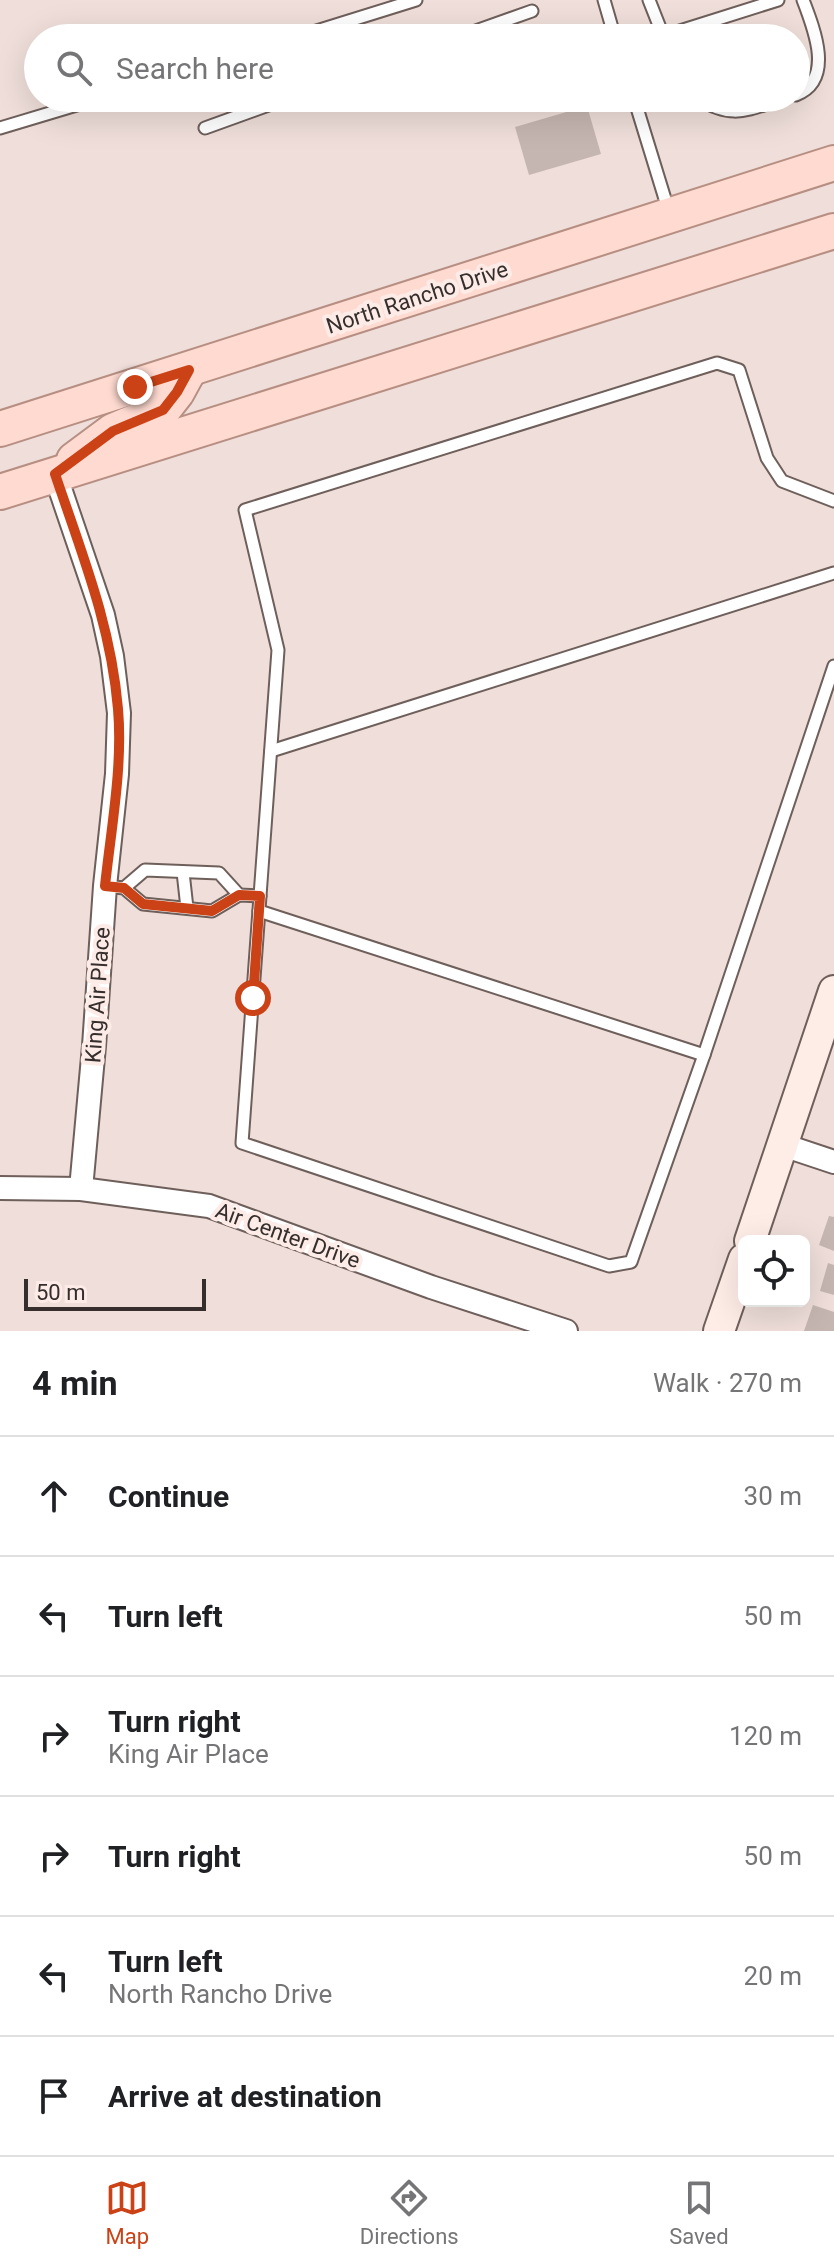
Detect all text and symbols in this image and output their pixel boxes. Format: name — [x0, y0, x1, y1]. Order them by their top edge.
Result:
search box — [24, 24, 810, 112]
icon: search — [52, 46, 96, 90]
text: Search here — [116, 51, 274, 86]
street label: North Rancho Drive — [323, 256, 511, 339]
route end — [117, 369, 153, 405]
street label: King Air Place — [80, 926, 115, 1064]
route start — [235, 980, 271, 1016]
street label: Air Center Drive — [212, 1198, 363, 1273]
map controls — [738, 1235, 810, 1307]
button: locate — [738, 1235, 810, 1307]
scale bar — [24, 1275, 206, 1311]
text: 50 m — [36, 1280, 85, 1305]
text: 4 min — [32, 1363, 117, 1403]
text: Walk · 270 m — [653, 1368, 802, 1398]
icon: ahead — [32, 1474, 76, 1518]
text: Continue — [108, 1479, 229, 1514]
text: 30 m — [744, 1481, 802, 1511]
icon: left — [32, 1594, 76, 1638]
text: Turn left — [108, 1599, 223, 1634]
text: 50 m — [744, 1601, 802, 1631]
text: Turn right — [108, 1704, 241, 1739]
icon: right — [32, 1714, 76, 1758]
text: 120 m — [729, 1721, 802, 1751]
text: King Air Place — [108, 1739, 269, 1769]
icon: right — [32, 1834, 76, 1878]
text: Turn right — [108, 1839, 241, 1874]
text: 50 m — [744, 1841, 802, 1871]
text: Turn left — [108, 1944, 223, 1979]
icon: left — [32, 1954, 76, 1998]
text: 20 m — [744, 1961, 802, 1991]
text: North Rancho Drive — [108, 1979, 332, 2009]
icon: arrive — [32, 2074, 76, 2118]
text: Arrive at destination — [108, 2079, 382, 2114]
tab: Map — [105, 2176, 149, 2249]
tab: Directions — [360, 2176, 459, 2249]
tab: Saved — [669, 2176, 729, 2249]

